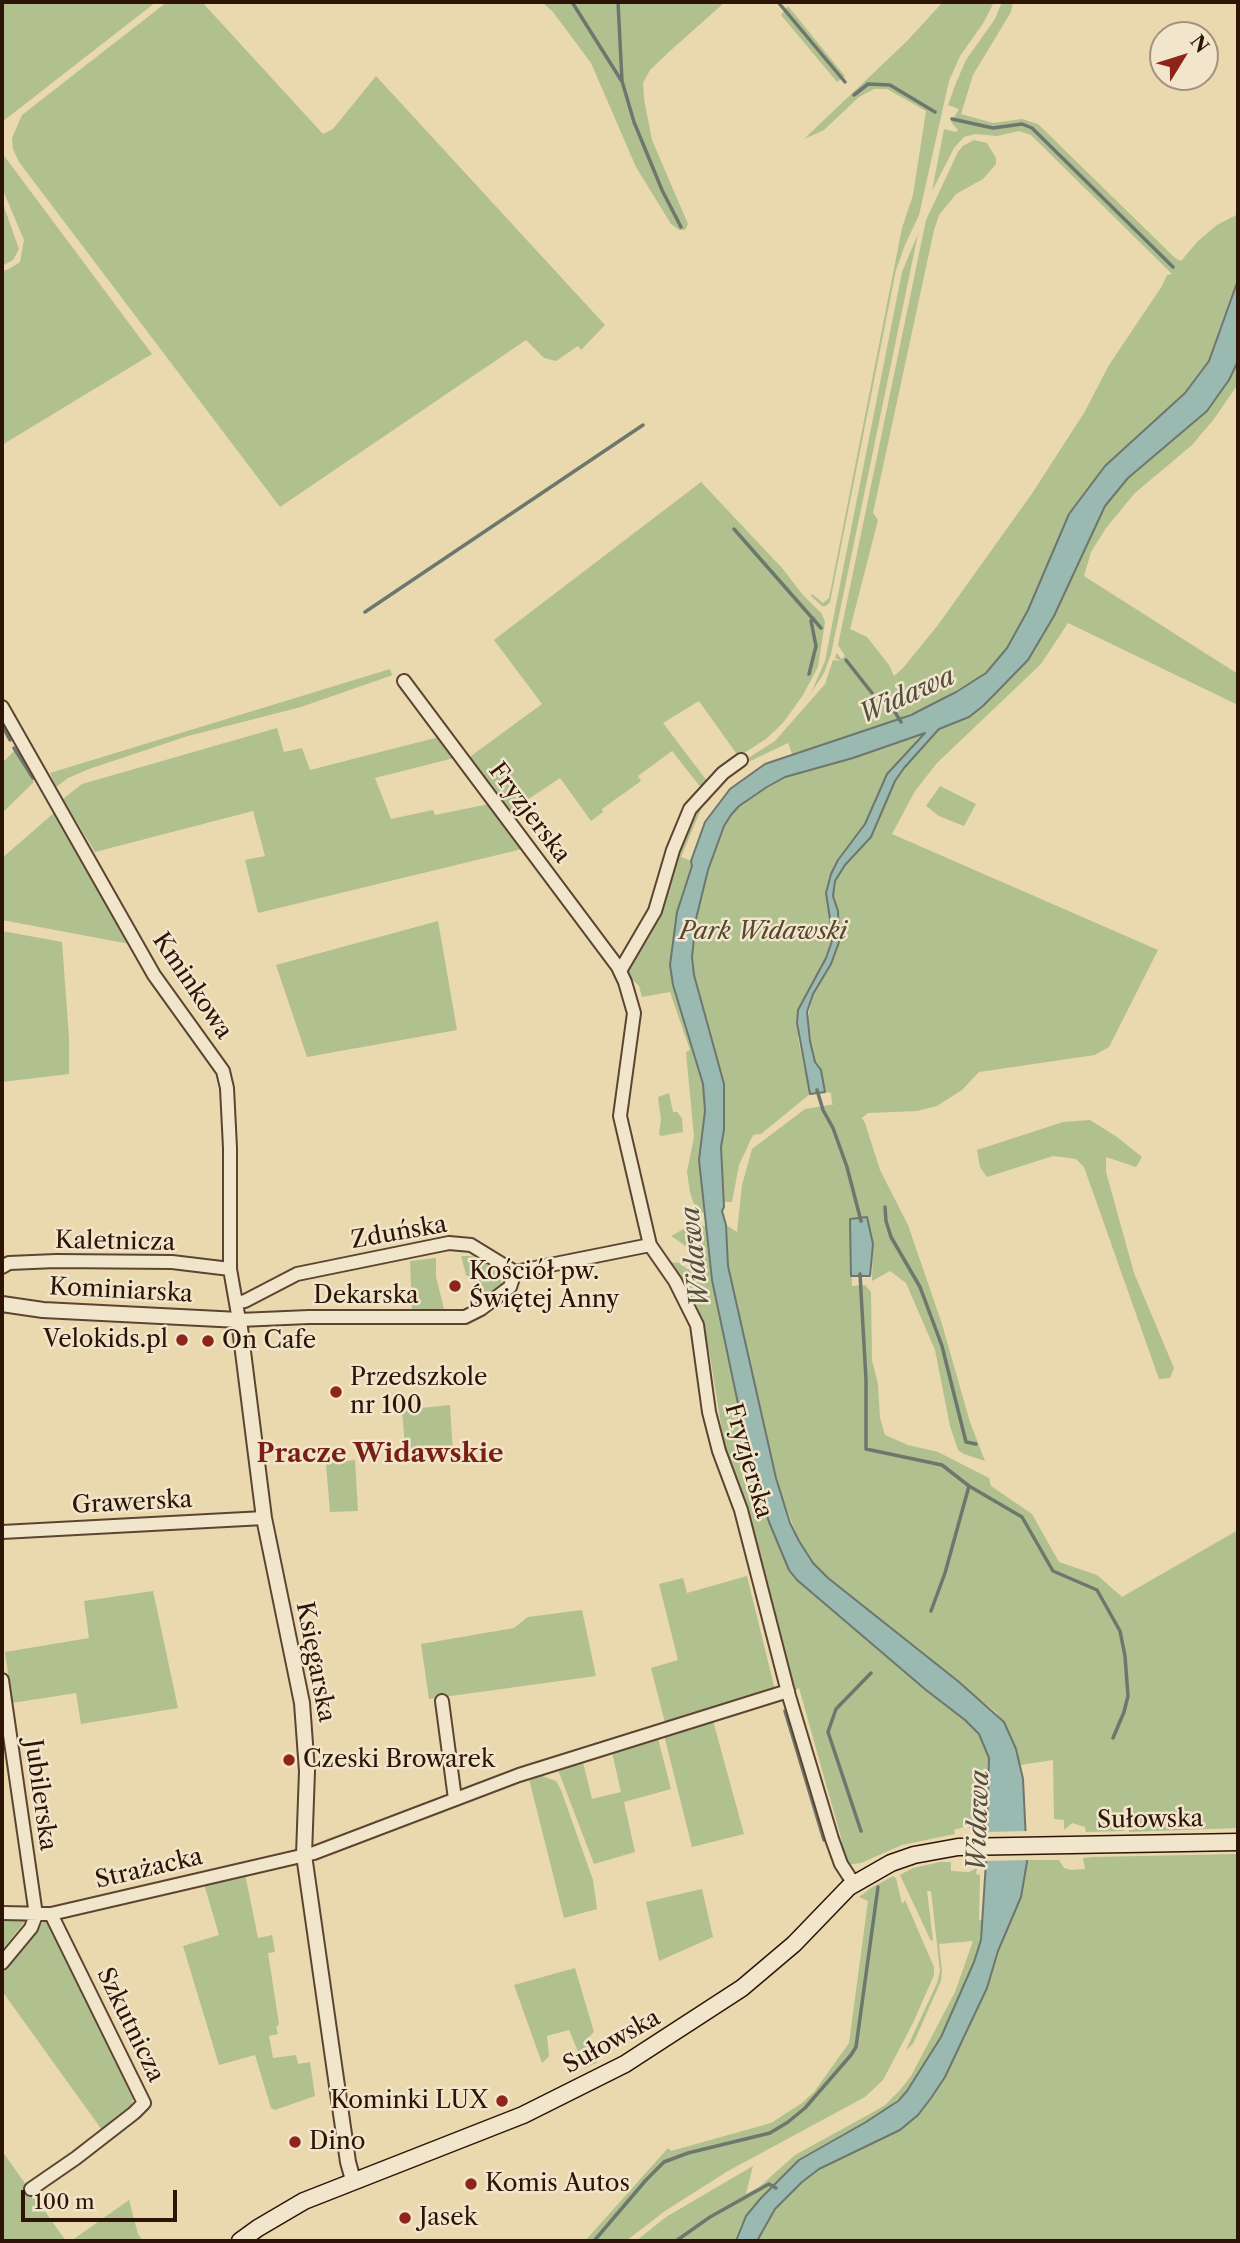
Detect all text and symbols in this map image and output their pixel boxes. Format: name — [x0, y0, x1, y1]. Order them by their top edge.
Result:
north arrow — [1149, 21, 1219, 91]
text: N — [1185, 30, 1214, 58]
water label: Widawa — [854, 661, 960, 731]
street label: Fryzjerska — [482, 757, 576, 869]
park label: Park Widawski — [679, 918, 847, 946]
street label: Kminkowa — [146, 927, 238, 1045]
water label: Widawa — [675, 1205, 717, 1309]
street label: Zduńska — [349, 1210, 449, 1256]
street label: Kaletnicza — [55, 1227, 175, 1257]
place label: Kościół pw. Świętej Anny — [469, 1258, 619, 1314]
street label: Kominiarska — [48, 1273, 194, 1309]
marker: Kościół pw. Świętej Anny — [447, 1278, 463, 1294]
street label: Dekarska — [313, 1282, 419, 1310]
place label: Velokids.pl — [43, 1326, 168, 1354]
place label: On Cafe — [222, 1327, 316, 1355]
marker: Velokids.pl — [174, 1332, 190, 1348]
marker: On Cafe — [200, 1333, 216, 1349]
place label: Przedszkole nr 100 — [350, 1364, 487, 1420]
marker: Przedszkole nr 100 — [328, 1384, 344, 1400]
street label: Fryzjerska — [718, 1400, 778, 1522]
district label: Pracze Widawskie — [257, 1438, 503, 1470]
street label: Grawerska — [71, 1485, 193, 1521]
street label: Księgarska — [289, 1600, 341, 1724]
street label: Jubilerska — [18, 1738, 62, 1852]
place label: Czeski Browarek — [303, 1746, 495, 1774]
marker: Czeski Browarek — [281, 1752, 297, 1768]
water label: Widawa — [962, 1770, 996, 1872]
street label: Sułowska — [1097, 1805, 1203, 1835]
street label: Strażacka — [93, 1843, 205, 1895]
street label: Szkutnicza — [90, 1963, 170, 2087]
street label: Sułowska — [559, 2004, 665, 2080]
place label: Kominki LUX — [330, 2087, 488, 2115]
marker: Kominki LUX — [494, 2093, 510, 2109]
place label: Dino — [309, 2128, 365, 2156]
marker: Dino — [287, 2134, 303, 2150]
place label: Komis Autos — [485, 2170, 630, 2198]
scale bar — [24, 2176, 180, 2220]
marker: Komis Autos — [463, 2176, 479, 2192]
text: 100 m — [34, 2189, 95, 2214]
place label: Jasek — [419, 2204, 478, 2232]
marker: Jasek — [397, 2210, 413, 2226]

